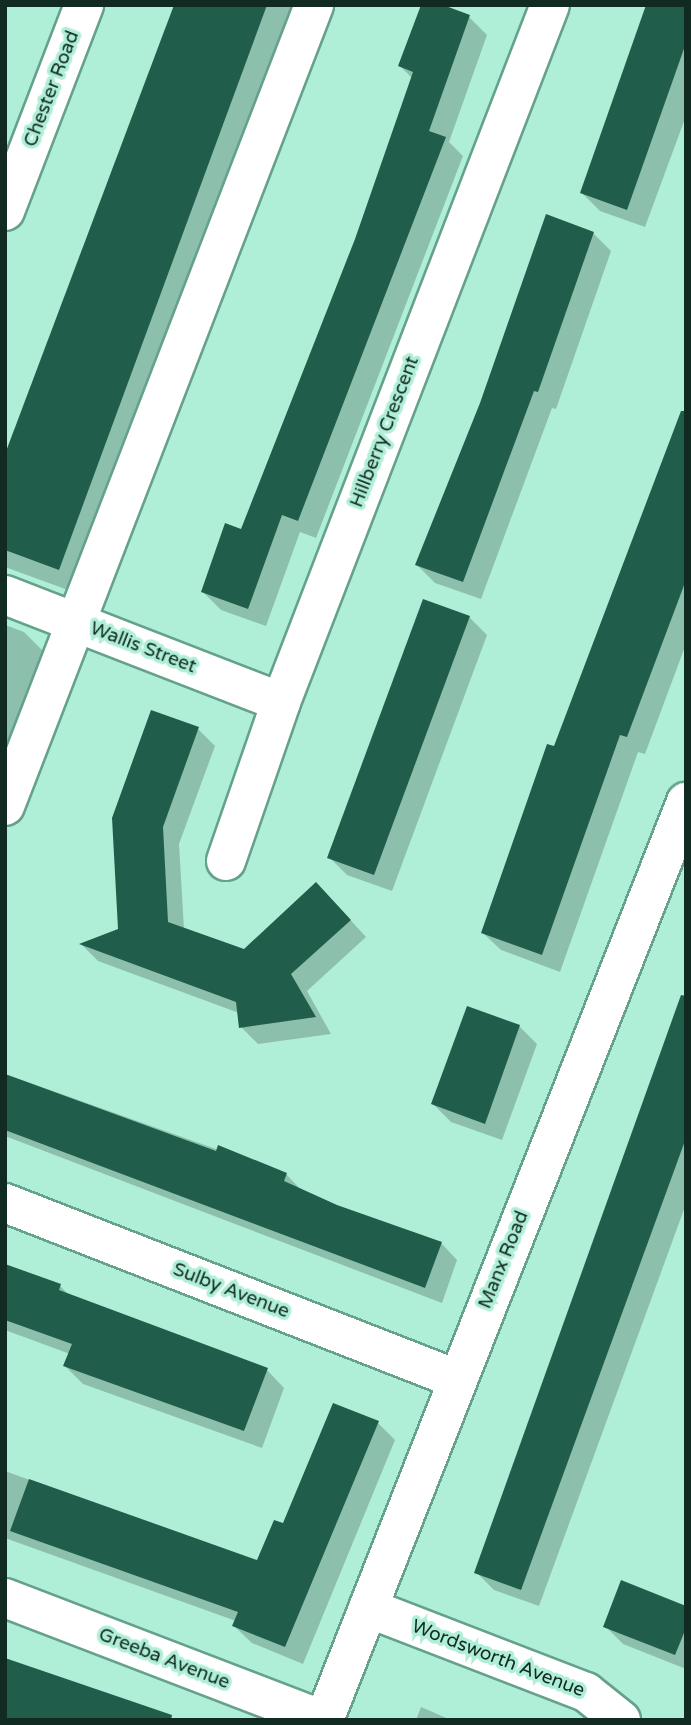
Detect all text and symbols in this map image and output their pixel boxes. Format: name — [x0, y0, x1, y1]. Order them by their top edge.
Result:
street label: Chester Road — [19, 28, 85, 150]
street label: Hillberry Crescent — [346, 353, 424, 511]
street label: Wallis Street — [87, 617, 199, 679]
street label: Manx Road — [474, 1208, 534, 1312]
street label: Sulby Avenue — [170, 1258, 292, 1324]
street label: Wordsworth Avenue — [408, 1615, 588, 1703]
street label: Greeba Avenue — [95, 1624, 233, 1694]

